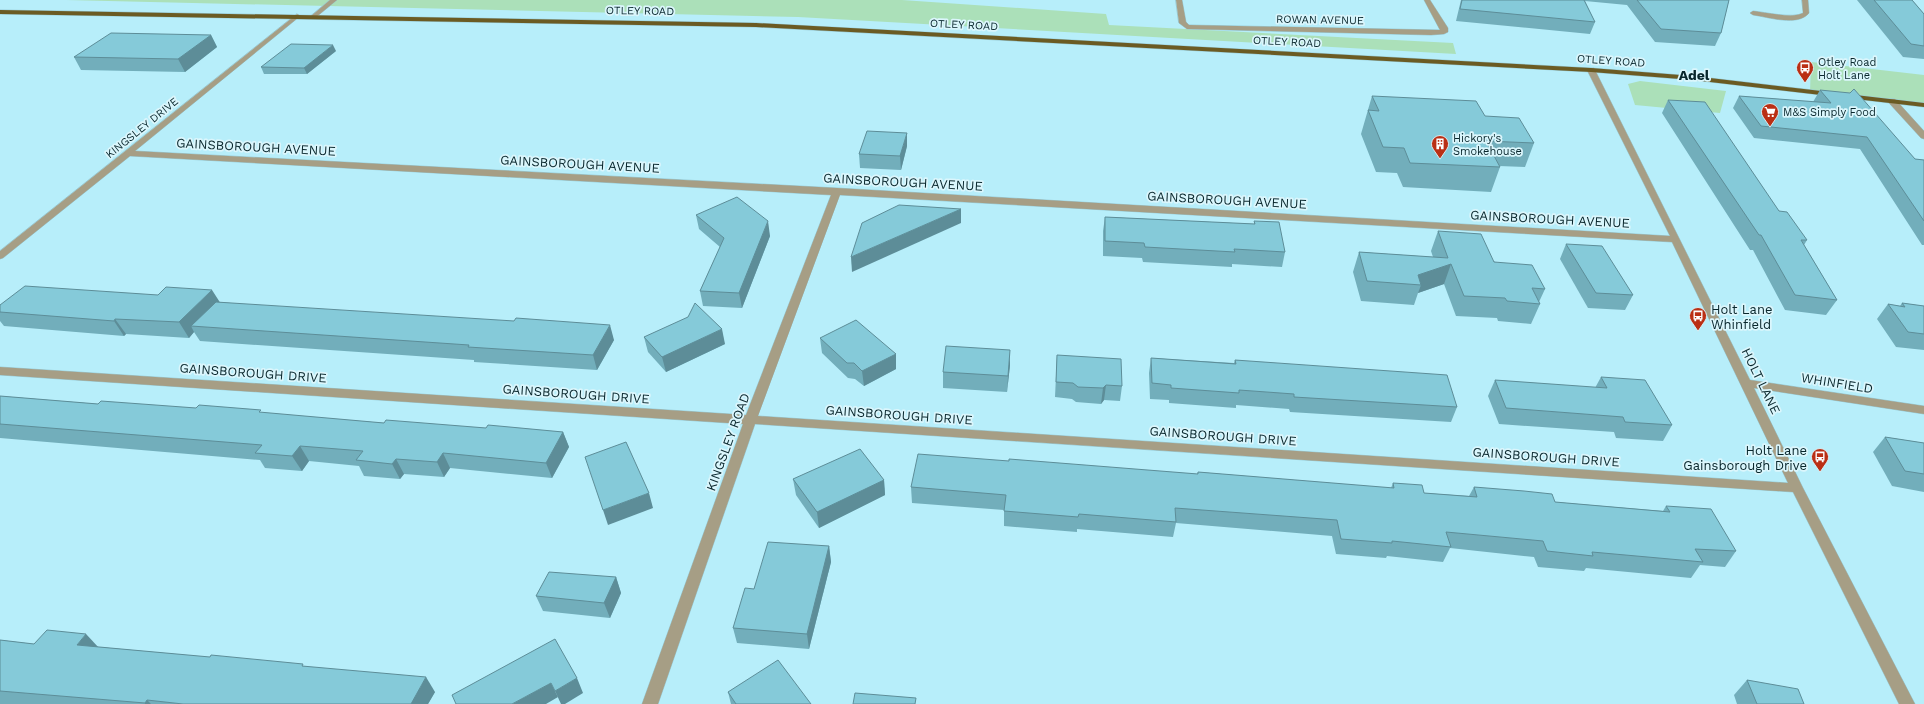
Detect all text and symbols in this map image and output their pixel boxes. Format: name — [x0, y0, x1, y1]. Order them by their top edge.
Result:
street label: OTLEY ROAD — [606, 4, 674, 18]
street label: ROWAN AVENUE — [1276, 13, 1364, 27]
street label: OTLEY ROAD — [930, 17, 998, 33]
street label: OTLEY ROAD — [1253, 34, 1321, 50]
street label: OTLEY ROAD — [1577, 52, 1646, 70]
place label: Otley Road Holt Lane — [1818, 56, 1876, 82]
bus stop icon: Otley Road Holt Lane — [1795, 58, 1815, 83]
district label: Adel — [1679, 67, 1710, 83]
street label: KINGSLEY DRIVE — [103, 95, 181, 161]
supermarket icon: M&S Simply Food — [1760, 102, 1780, 127]
place label: M&S Simply Food — [1783, 106, 1876, 119]
place label: Hickory's Smokehouse — [1453, 132, 1522, 158]
building icon: Hickory's Smokehouse — [1430, 134, 1450, 159]
street label: GAINSBOROUGH AVENUE — [176, 135, 336, 159]
street label: GAINSBOROUGH AVENUE — [500, 152, 660, 176]
street label: GAINSBOROUGH AVENUE — [823, 170, 983, 194]
street label: GAINSBOROUGH AVENUE — [1147, 188, 1307, 212]
street label: GAINSBOROUGH AVENUE — [1470, 207, 1630, 231]
place label: Holt Lane Whinfield — [1711, 302, 1773, 332]
bus stop icon: Holt Lane Whinfield — [1688, 306, 1708, 331]
street label: HOLT LANE — [1739, 346, 1783, 416]
street label: GAINSBOROUGH DRIVE — [179, 360, 327, 386]
street label: WHINFIELD — [1800, 370, 1874, 396]
street label: GAINSBOROUGH DRIVE — [502, 381, 650, 407]
street label: KINGSLEY ROAD — [703, 391, 753, 493]
street label: GAINSBOROUGH DRIVE — [825, 402, 973, 428]
street label: GAINSBOROUGH DRIVE — [1149, 423, 1297, 449]
place label: Holt Lane Gainsborough Drive — [1683, 443, 1807, 473]
street label: GAINSBOROUGH DRIVE — [1472, 444, 1620, 470]
bus stop icon: Holt Lane Gainsborough Drive — [1810, 447, 1830, 472]

